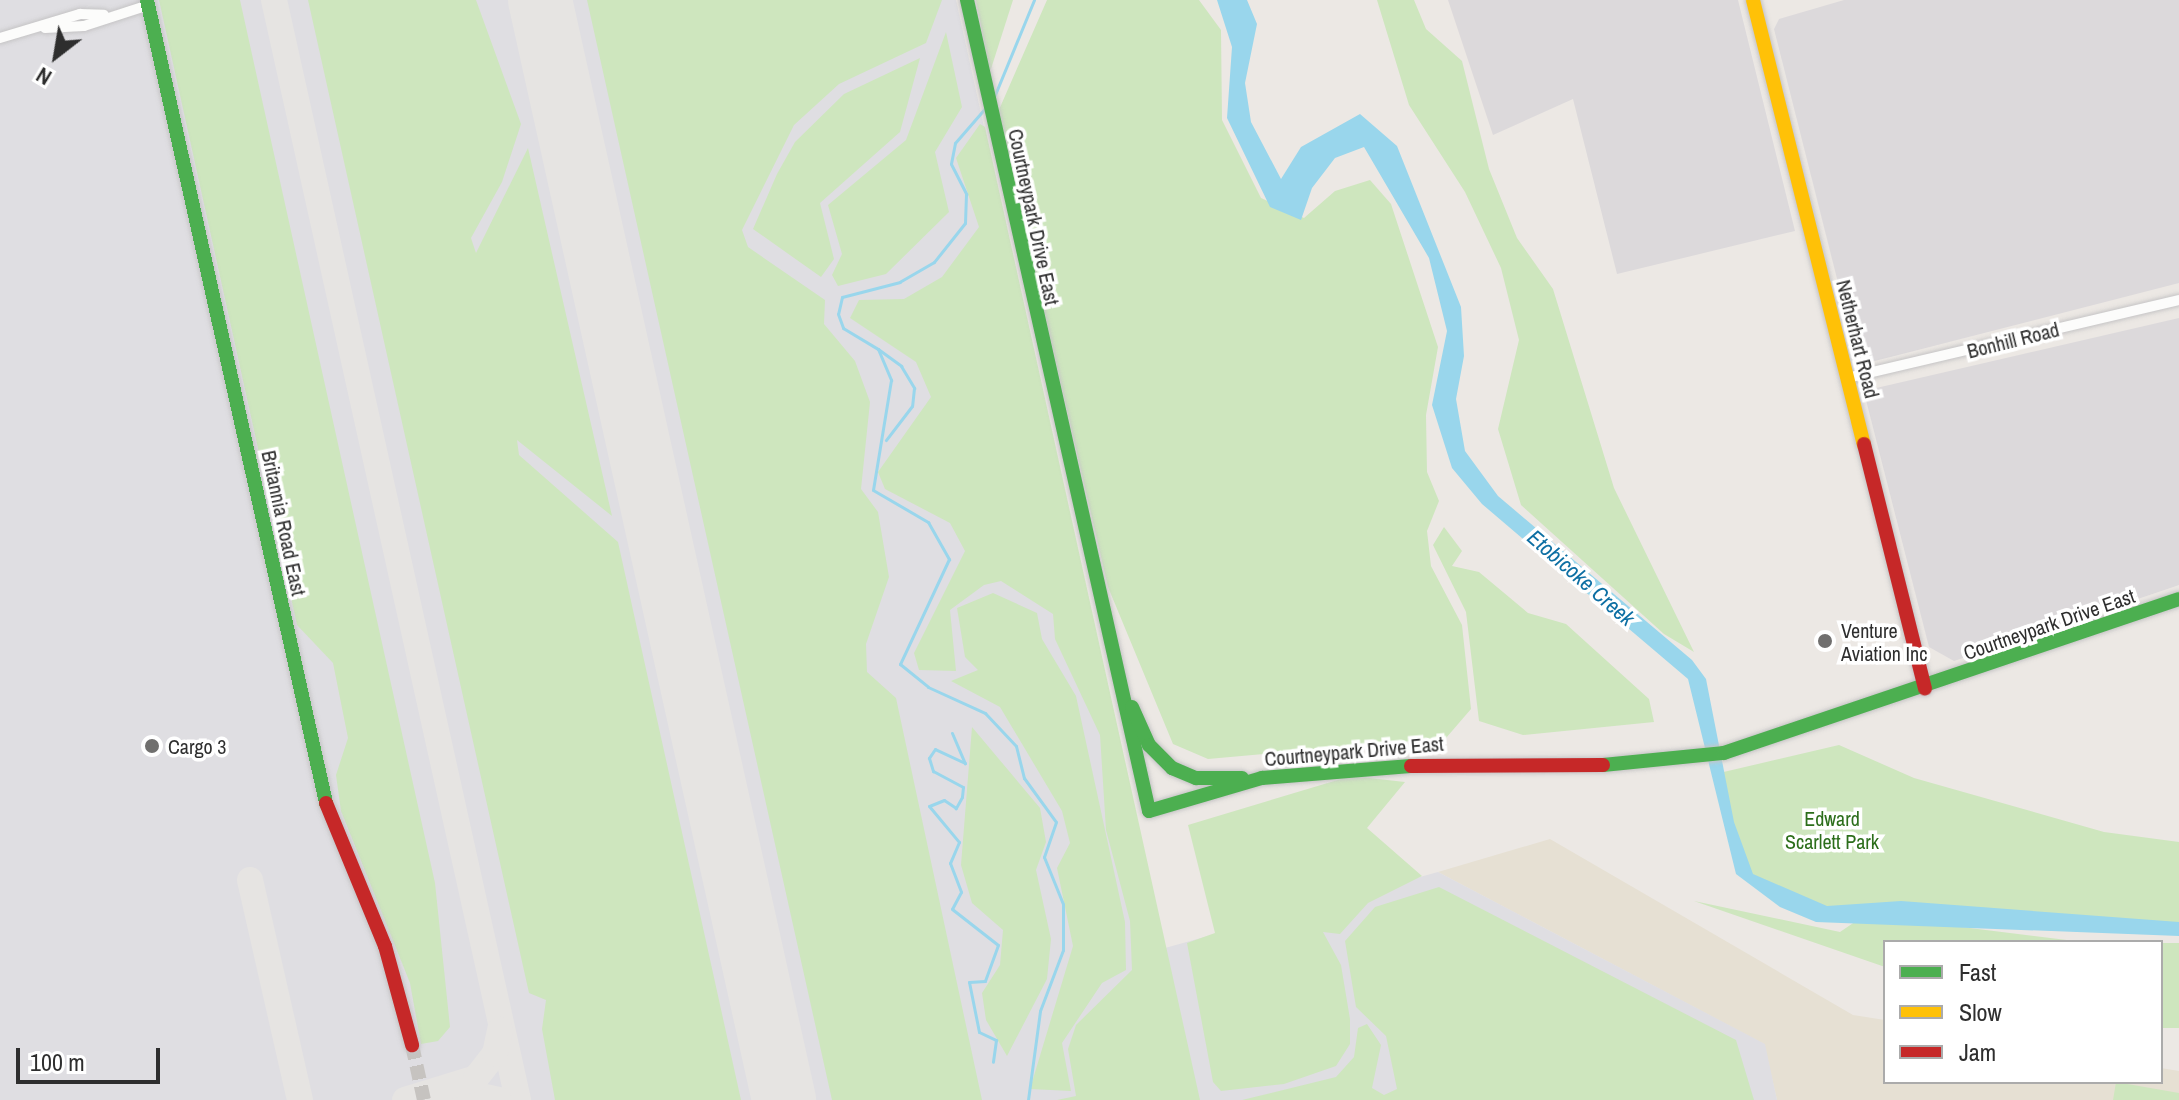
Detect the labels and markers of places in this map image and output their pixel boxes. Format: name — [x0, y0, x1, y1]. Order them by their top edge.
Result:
place label: Venture Aviation Inc — [1841, 618, 1927, 665]
marker: Venture Aviation Inc — [1816, 632, 1834, 650]
place label: Cargo 3 — [168, 734, 226, 758]
marker: Cargo 3 — [143, 737, 161, 755]

